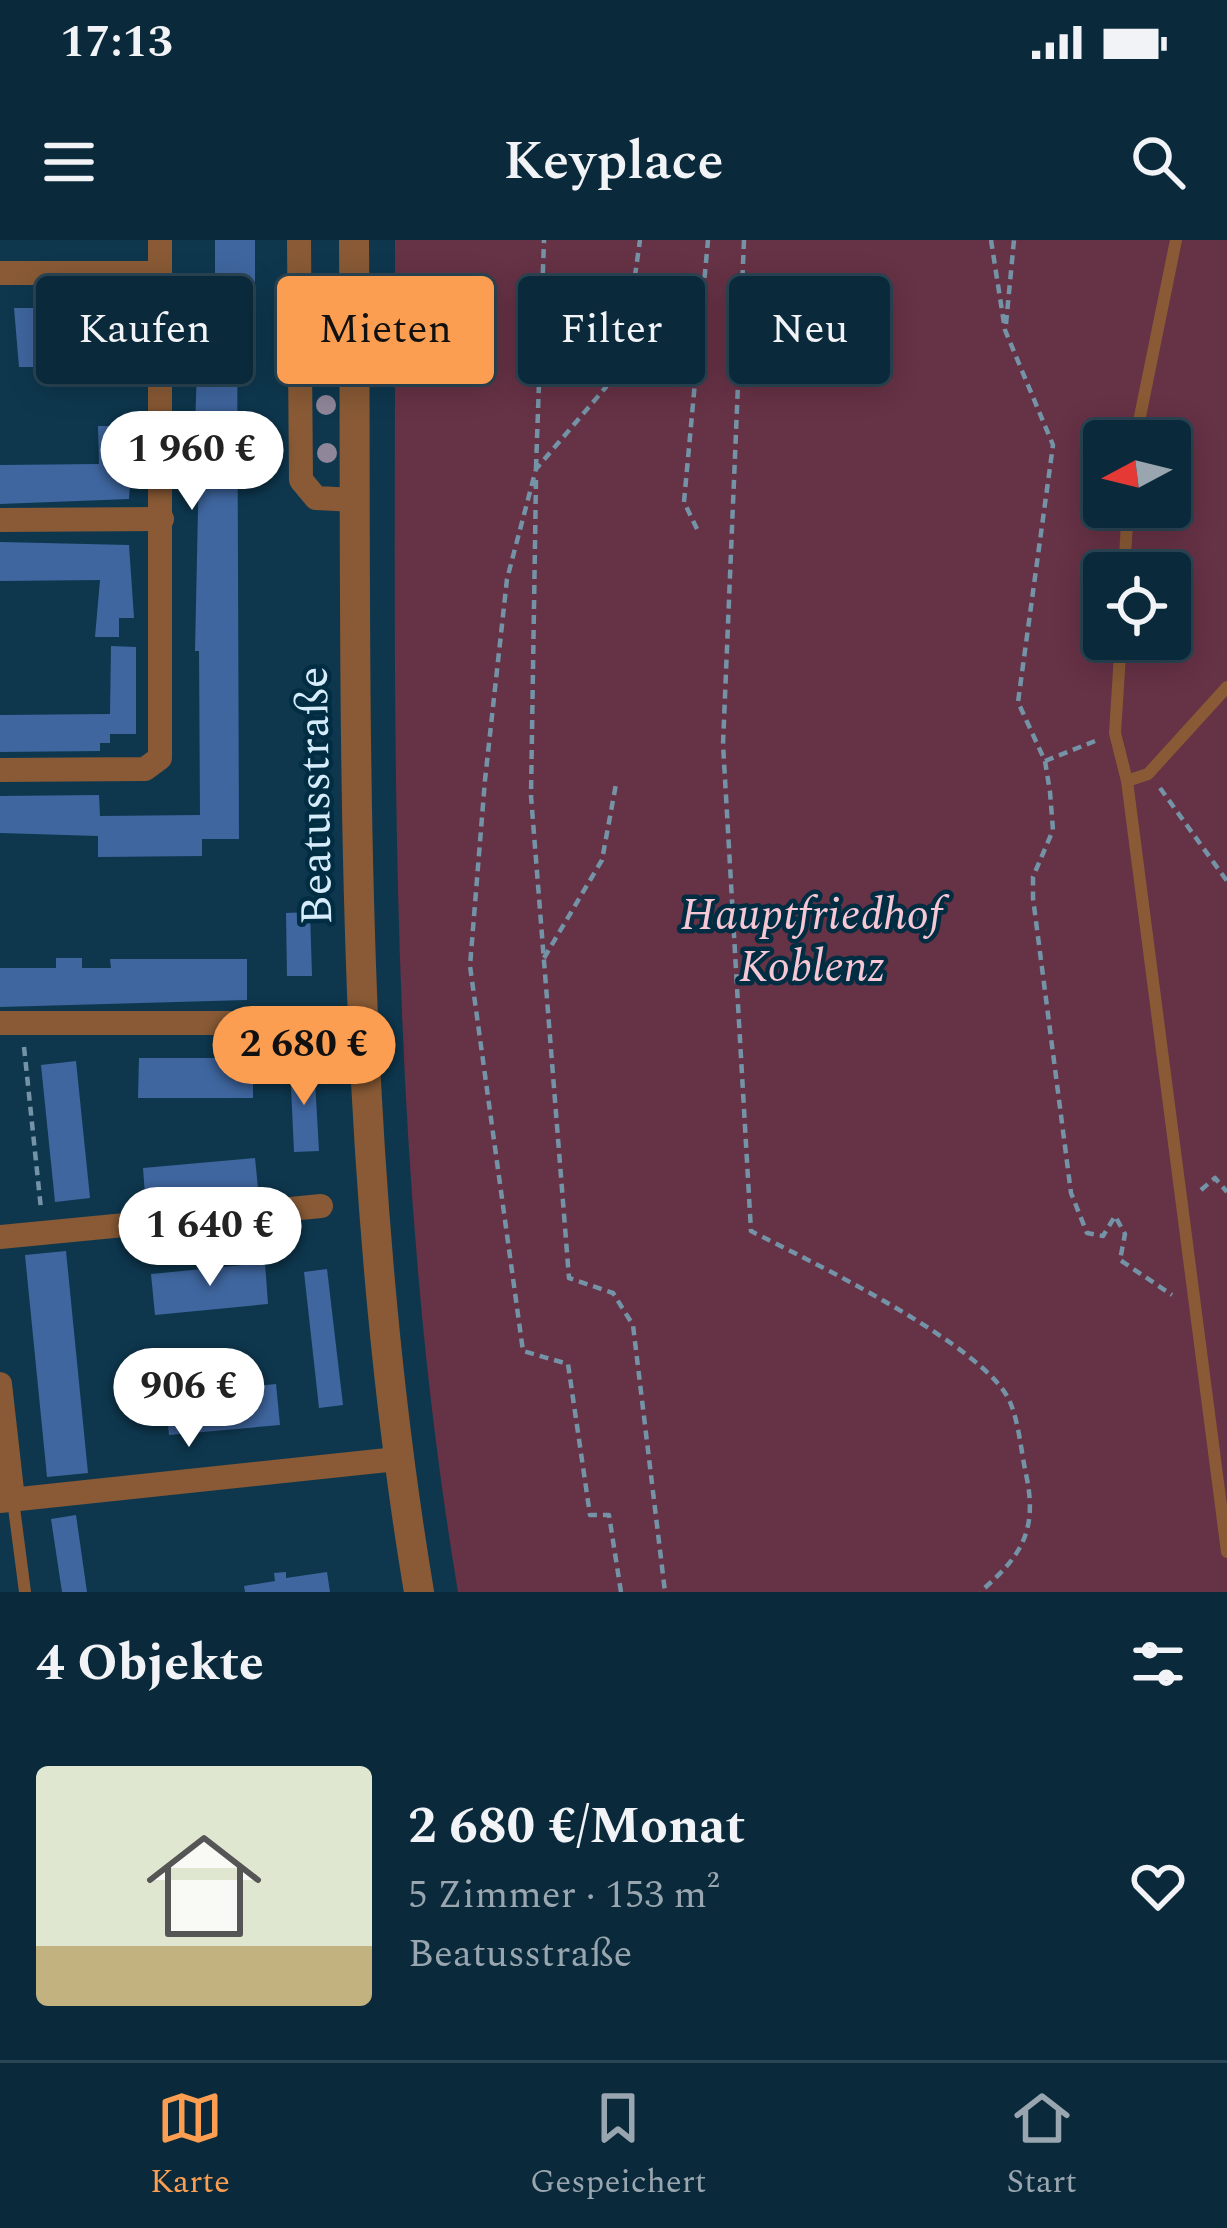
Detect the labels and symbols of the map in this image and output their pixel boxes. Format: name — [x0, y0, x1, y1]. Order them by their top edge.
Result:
pin: 1 960 € — [81, 411, 303, 513]
north arrow — [1083, 420, 1191, 528]
street label: Beatusstraße — [279, 666, 352, 926]
park label: Hauptfriedhof Koblenz — [681, 881, 950, 1002]
pin: 2 680 € — [193, 1006, 415, 1108]
pin: 1 640 € — [99, 1187, 321, 1289]
pin: 906 € — [105, 1348, 273, 1450]

